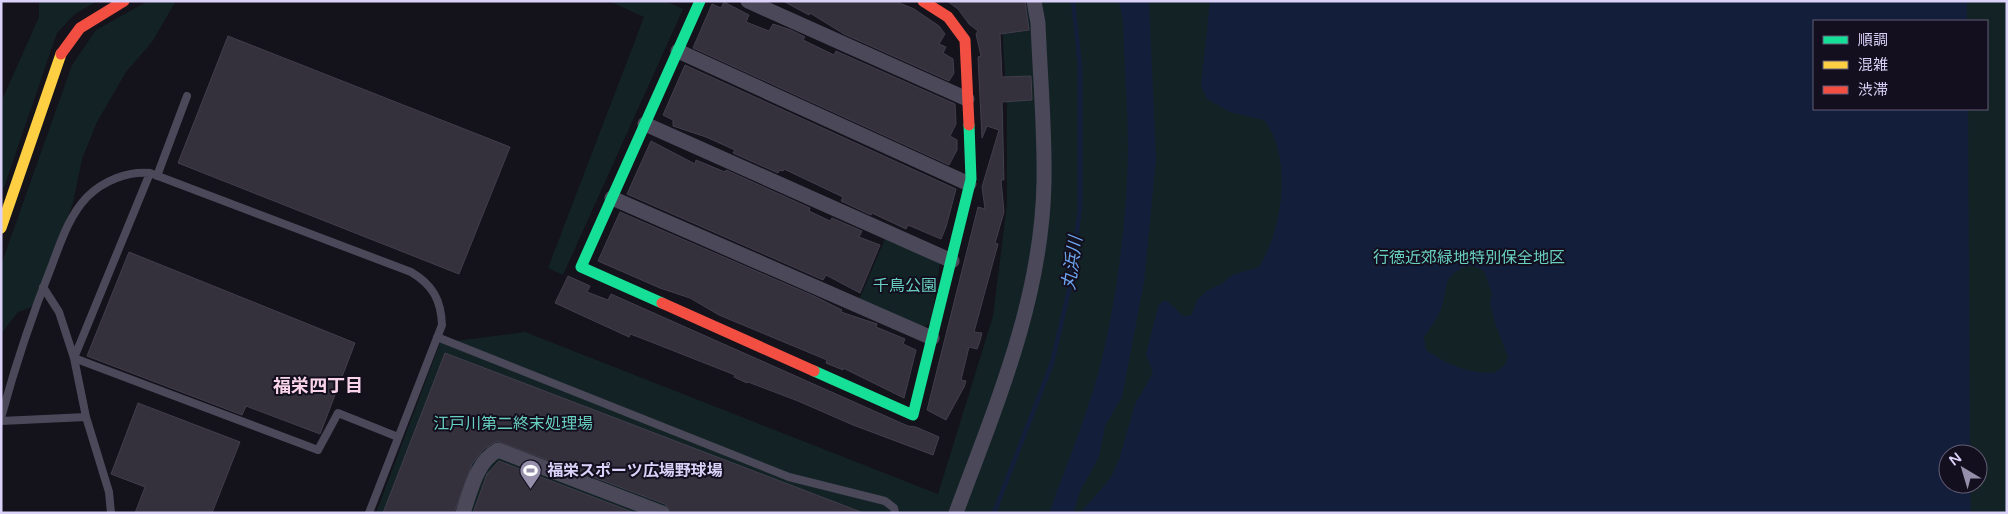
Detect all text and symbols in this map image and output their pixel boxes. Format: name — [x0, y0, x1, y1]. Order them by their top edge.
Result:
legend — [1813, 20, 1988, 110]
text: 順調 — [1858, 31, 1888, 49]
text: 混雑 — [1858, 56, 1888, 74]
text: 渋滞 — [1858, 81, 1888, 99]
water label: 丸浜川 — [1057, 233, 1087, 291]
park label: 行徳近郊緑地特別保全地区 — [1373, 248, 1565, 268]
park label: 千鳥公園 — [873, 276, 937, 296]
district label: 福栄四丁目 — [273, 375, 363, 397]
park label: 江戸川第二終末処理場 — [433, 414, 593, 434]
north arrow — [1938, 444, 1988, 494]
text: N — [1946, 449, 1965, 469]
sports icon: 福栄スポーツ広場野球場 — [519, 458, 543, 489]
place label: 福栄スポーツ広場野球場 — [547, 461, 723, 481]

